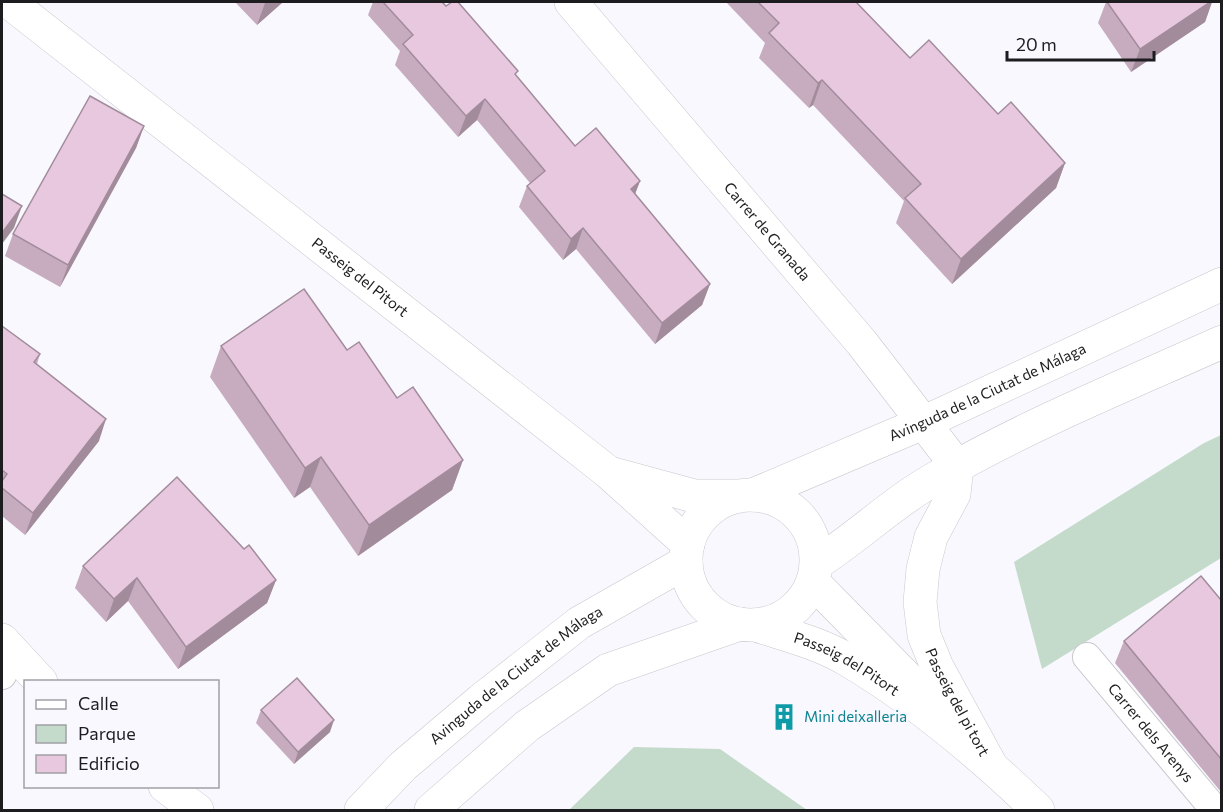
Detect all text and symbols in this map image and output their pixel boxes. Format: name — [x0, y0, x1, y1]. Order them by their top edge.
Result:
scale bar — [1007, 24, 1154, 62]
text: 20 m — [1016, 33, 1057, 55]
street label: Carrer de Granada — [721, 178, 815, 284]
street label: Passeig del Pitort — [309, 233, 412, 320]
street label: Avinguda de la Ciutat de Málaga — [886, 339, 1088, 444]
street label: Avinguda de la Ciutat de Málaga — [425, 602, 605, 748]
street label: Passeig del Pitort — [792, 628, 903, 699]
street label: Passeig del pi tort — [922, 645, 994, 759]
street label: Carrer dels Arenys — [1105, 679, 1198, 786]
legend — [24, 680, 219, 788]
text: Calle — [78, 692, 118, 714]
building icon: Mini deixalleria — [769, 702, 799, 732]
place label: Mini deixalleria — [804, 707, 907, 725]
text: Parque — [78, 722, 136, 744]
text: Edificio — [78, 752, 140, 774]

